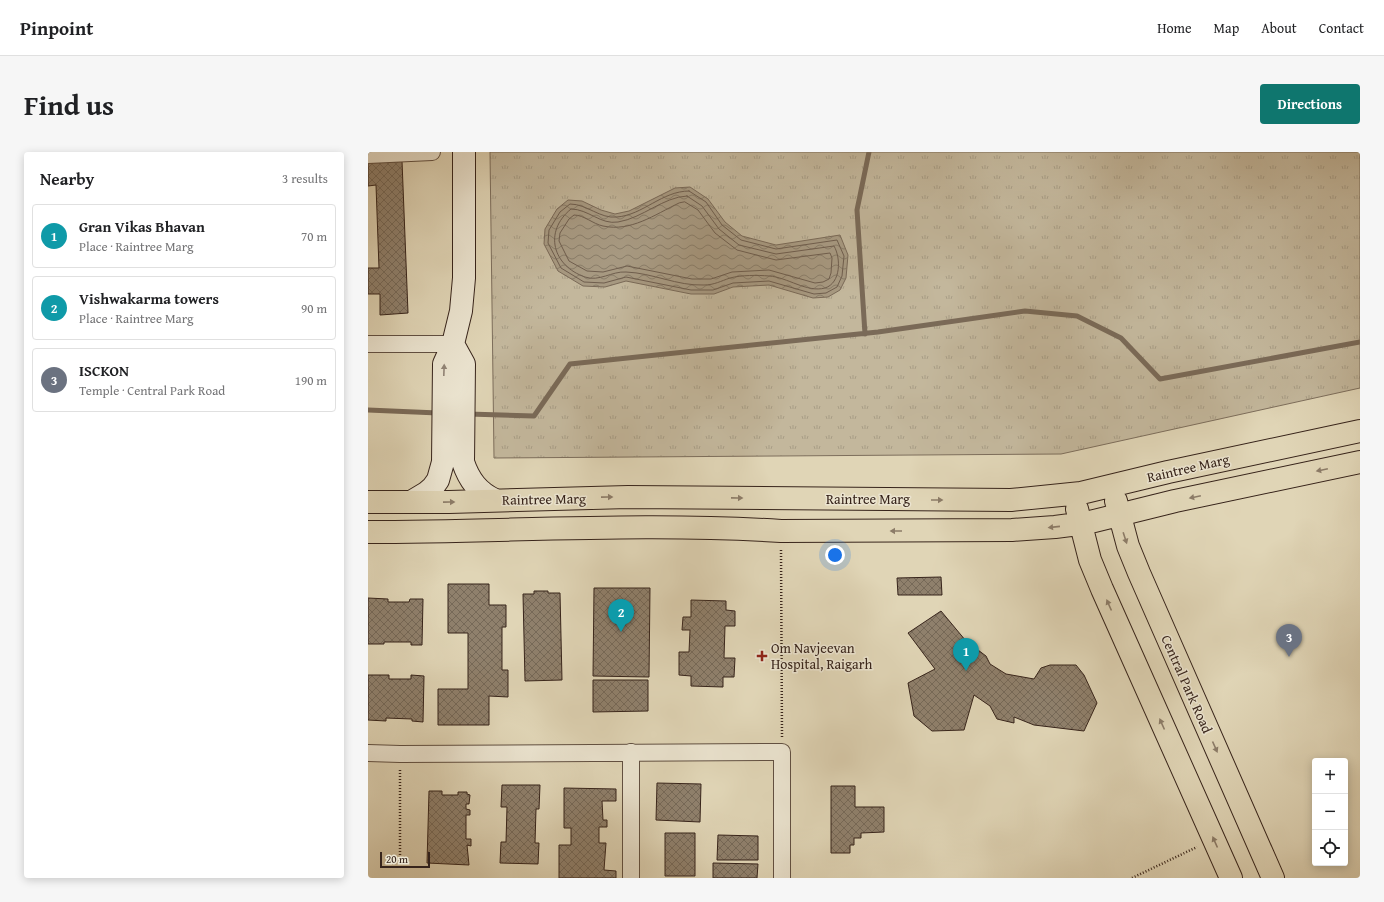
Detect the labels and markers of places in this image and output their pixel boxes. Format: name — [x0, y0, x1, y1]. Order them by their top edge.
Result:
pin: 2 — [608, 599, 634, 632]
pin: 3 — [1276, 624, 1302, 657]
place label: Om Navjeevan Hospital, Raigarh — [771, 638, 872, 674]
pin: 1 — [953, 638, 979, 671]
marker: Om Navjeevan Hospital, Raigarh — [756, 650, 768, 662]

